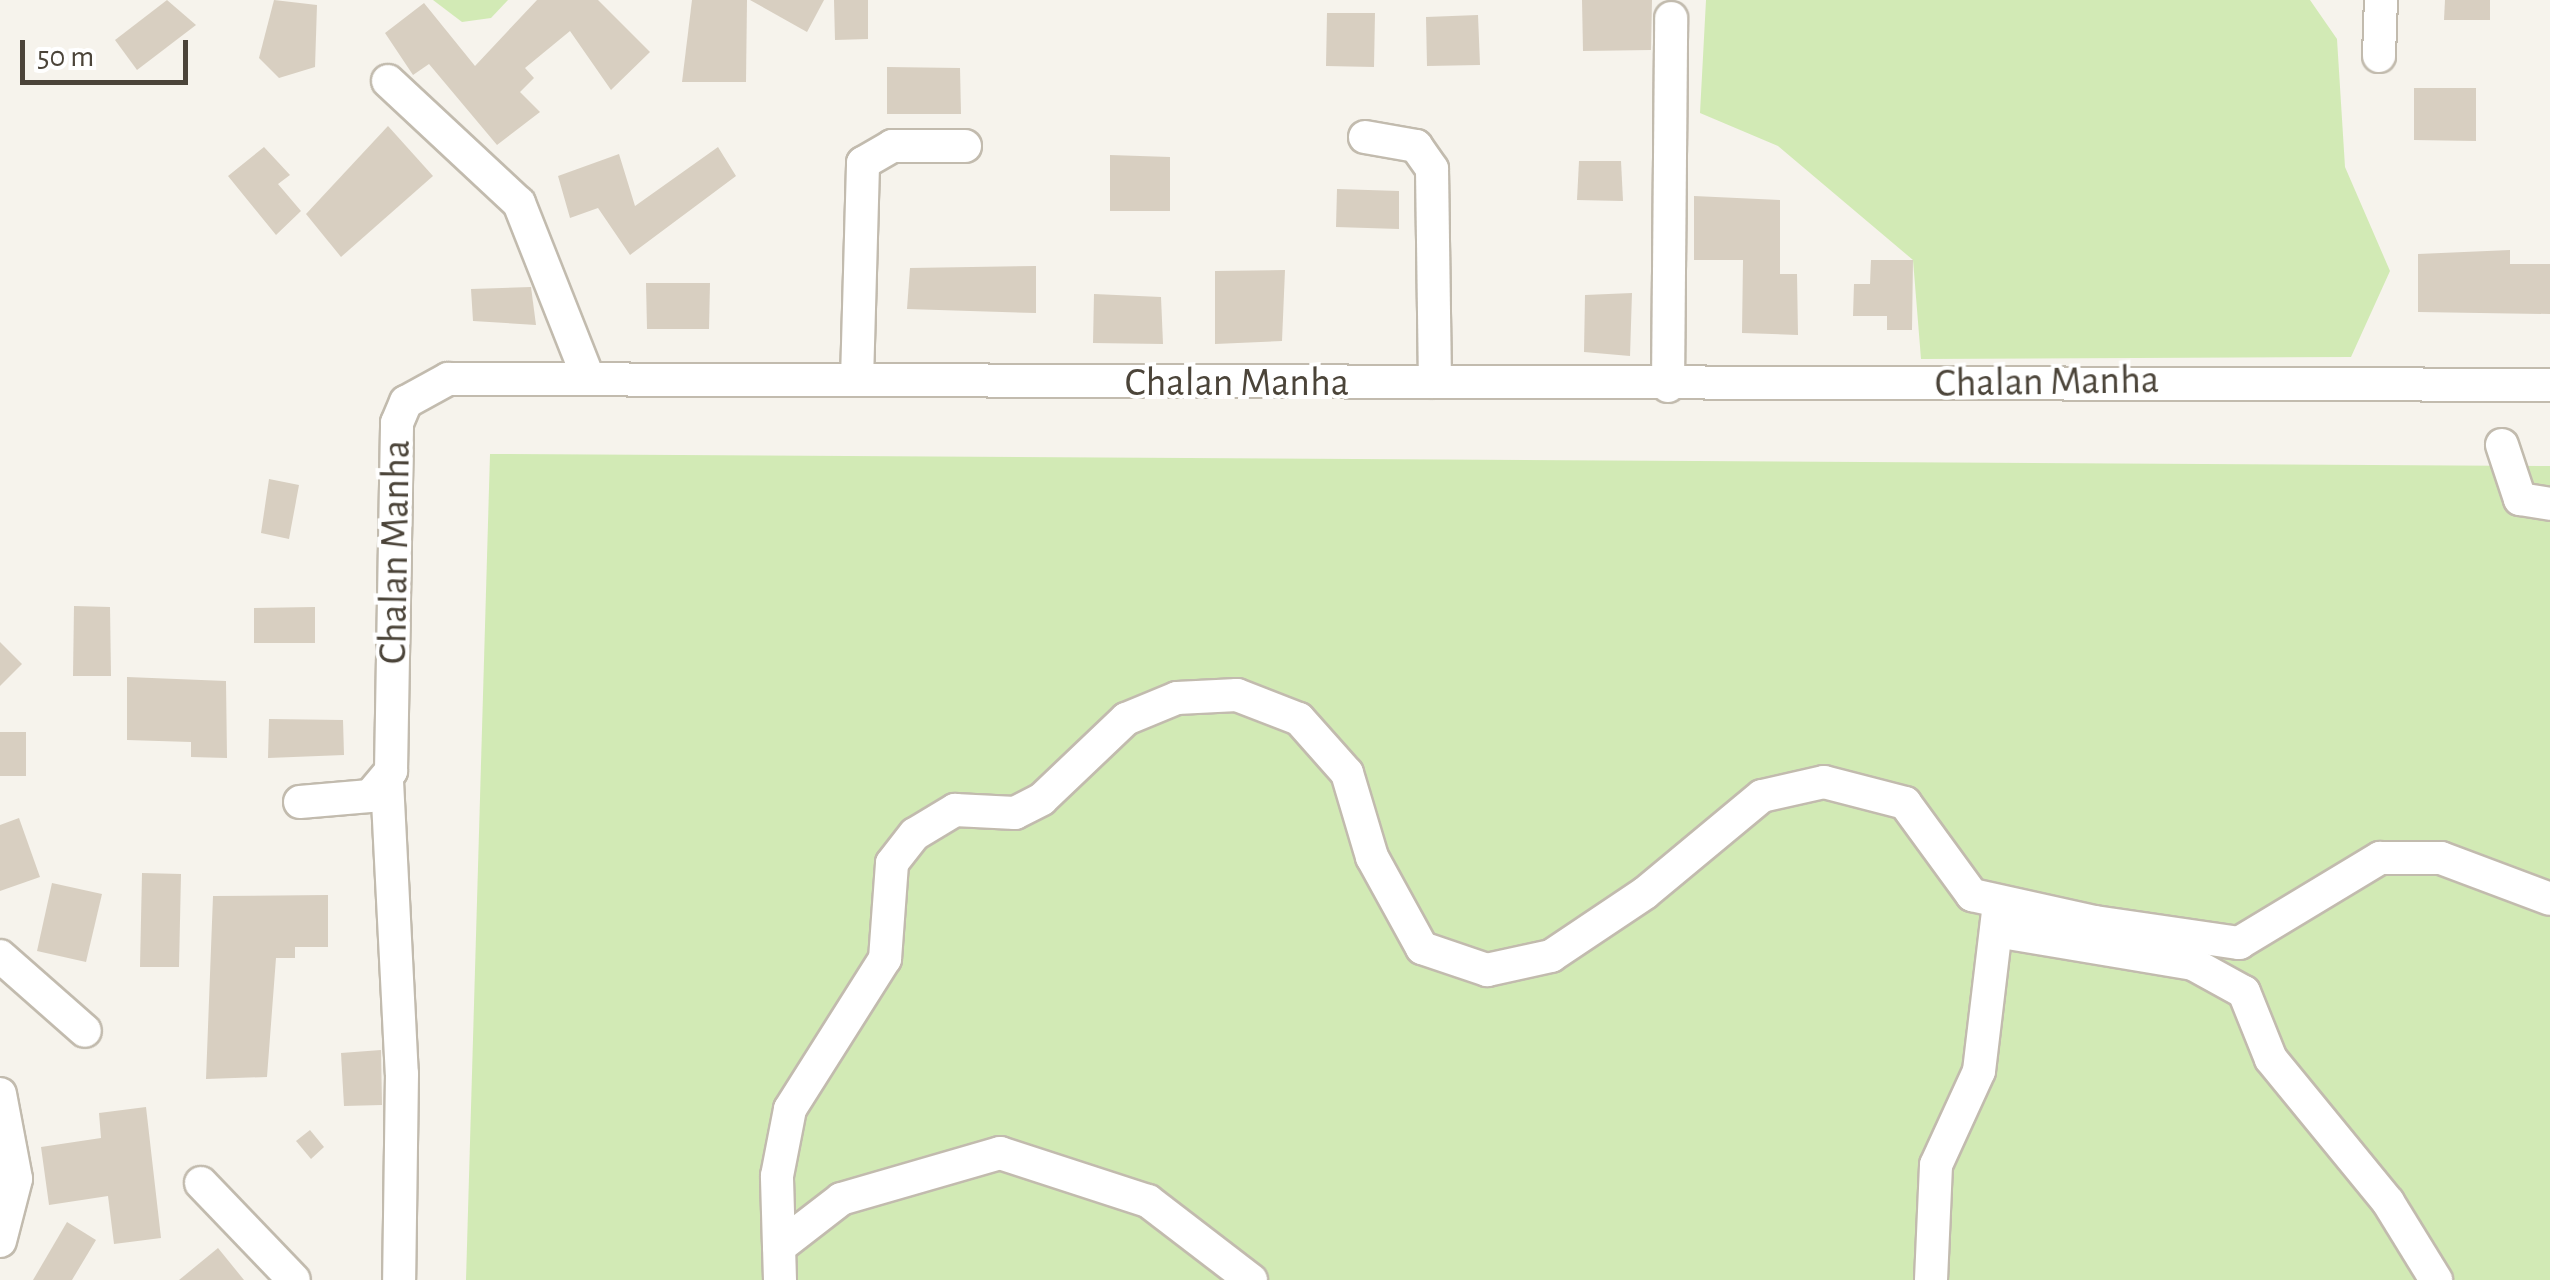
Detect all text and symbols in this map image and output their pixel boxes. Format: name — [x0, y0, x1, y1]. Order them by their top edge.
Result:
scale bar — [25, 20, 192, 82]
text: 50 m — [37, 42, 94, 72]
street label: Chalan Manha — [1934, 356, 2160, 408]
street label: Chalan Manha — [1125, 359, 1349, 407]
street label: Chalan Manha — [369, 439, 421, 665]

